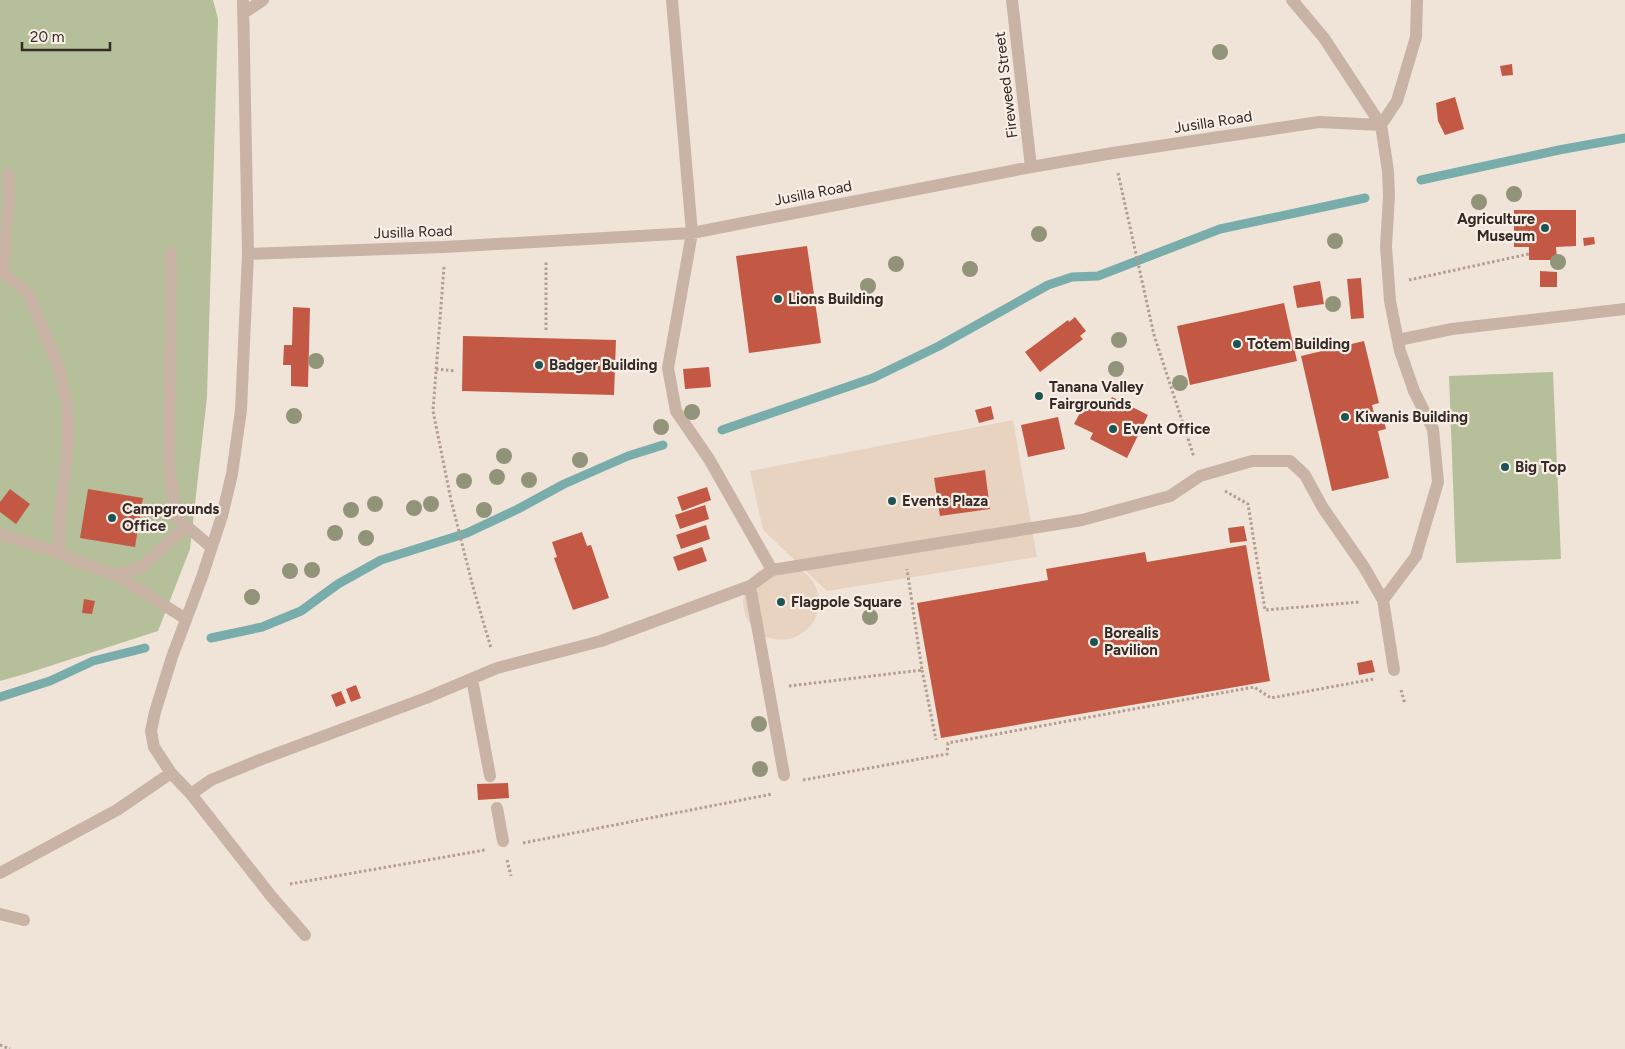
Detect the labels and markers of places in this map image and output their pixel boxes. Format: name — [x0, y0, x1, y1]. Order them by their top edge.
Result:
place label: Agriculture Museum — [1457, 210, 1536, 245]
marker: Agriculture Museum — [1539, 222, 1551, 234]
place label: Lions Building — [788, 290, 884, 308]
marker: Lions Building — [772, 293, 784, 305]
place label: Totem Building — [1247, 335, 1350, 353]
marker: Totem Building — [1231, 338, 1243, 350]
place label: Badger Building — [549, 356, 657, 374]
marker: Badger Building — [533, 359, 545, 371]
place label: Tanana Valley Fairgrounds — [1049, 378, 1144, 413]
marker: Tanana Valley Fairgrounds — [1033, 390, 1045, 402]
place label: Kiwanis Building — [1355, 408, 1468, 426]
marker: Kiwanis Building — [1339, 411, 1351, 423]
place label: Event Office — [1123, 420, 1211, 438]
marker: Event Office — [1107, 423, 1119, 435]
place label: Big Top — [1515, 458, 1566, 476]
marker: Big Top — [1499, 461, 1511, 473]
place label: Events Plaza — [902, 492, 988, 510]
marker: Events Plaza — [886, 495, 898, 507]
place label: Campgrounds Office — [122, 500, 219, 535]
marker: Campgrounds Office — [106, 512, 118, 524]
place label: Flagpole Square — [791, 593, 902, 611]
marker: Flagpole Square — [775, 596, 787, 608]
place label: Borealis Pavilion — [1104, 624, 1159, 659]
marker: Borealis Pavilion — [1088, 636, 1100, 648]

